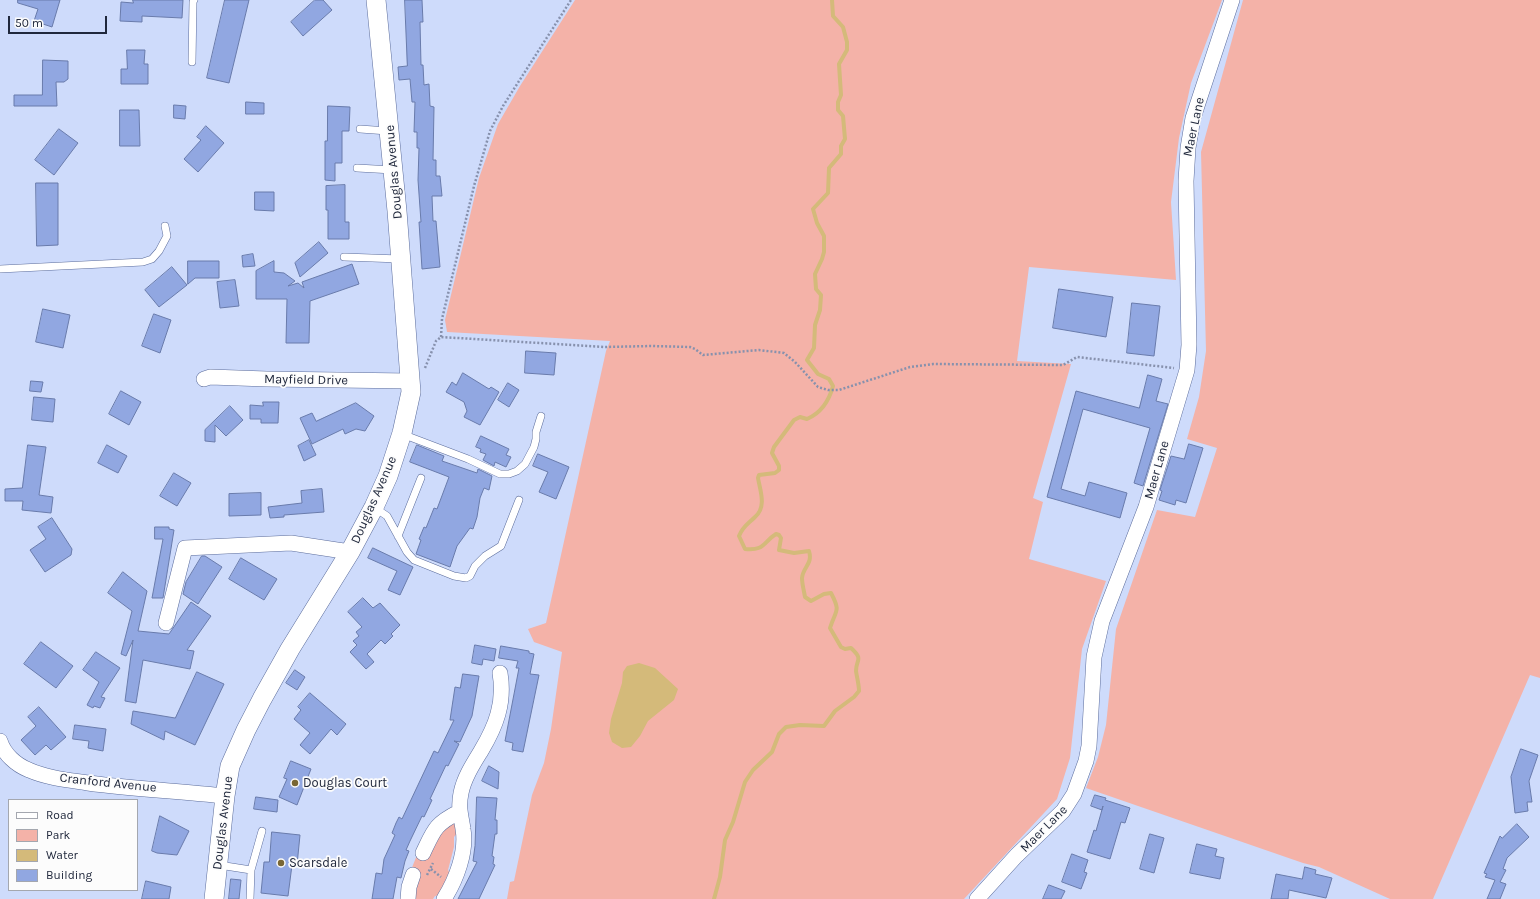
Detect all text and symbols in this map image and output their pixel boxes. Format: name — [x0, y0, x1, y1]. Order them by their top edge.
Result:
scale bar — [10, 8, 109, 34]
text: 50 m — [15, 16, 43, 30]
street label: Maer Lane — [1180, 96, 1208, 158]
street label: Douglas Avenue — [382, 124, 406, 220]
street label: Mayfield Drive — [264, 371, 348, 389]
street label: Maer Lane — [1141, 439, 1173, 501]
street label: Douglas Avenue — [348, 454, 400, 546]
street label: Cranford Avenue — [59, 770, 157, 796]
street label: Douglas Avenue — [210, 775, 236, 871]
place label: Douglas Court — [303, 775, 387, 791]
marker: Douglas Court — [290, 778, 300, 788]
legend — [8, 799, 138, 891]
street label: Maer Lane — [1017, 802, 1071, 856]
text: Road — [46, 808, 74, 822]
text: Park — [46, 828, 70, 842]
text: Water — [46, 848, 78, 862]
place label: Scarsdale — [289, 855, 347, 871]
marker: Scarsdale — [276, 858, 286, 868]
text: Building — [46, 868, 92, 882]

